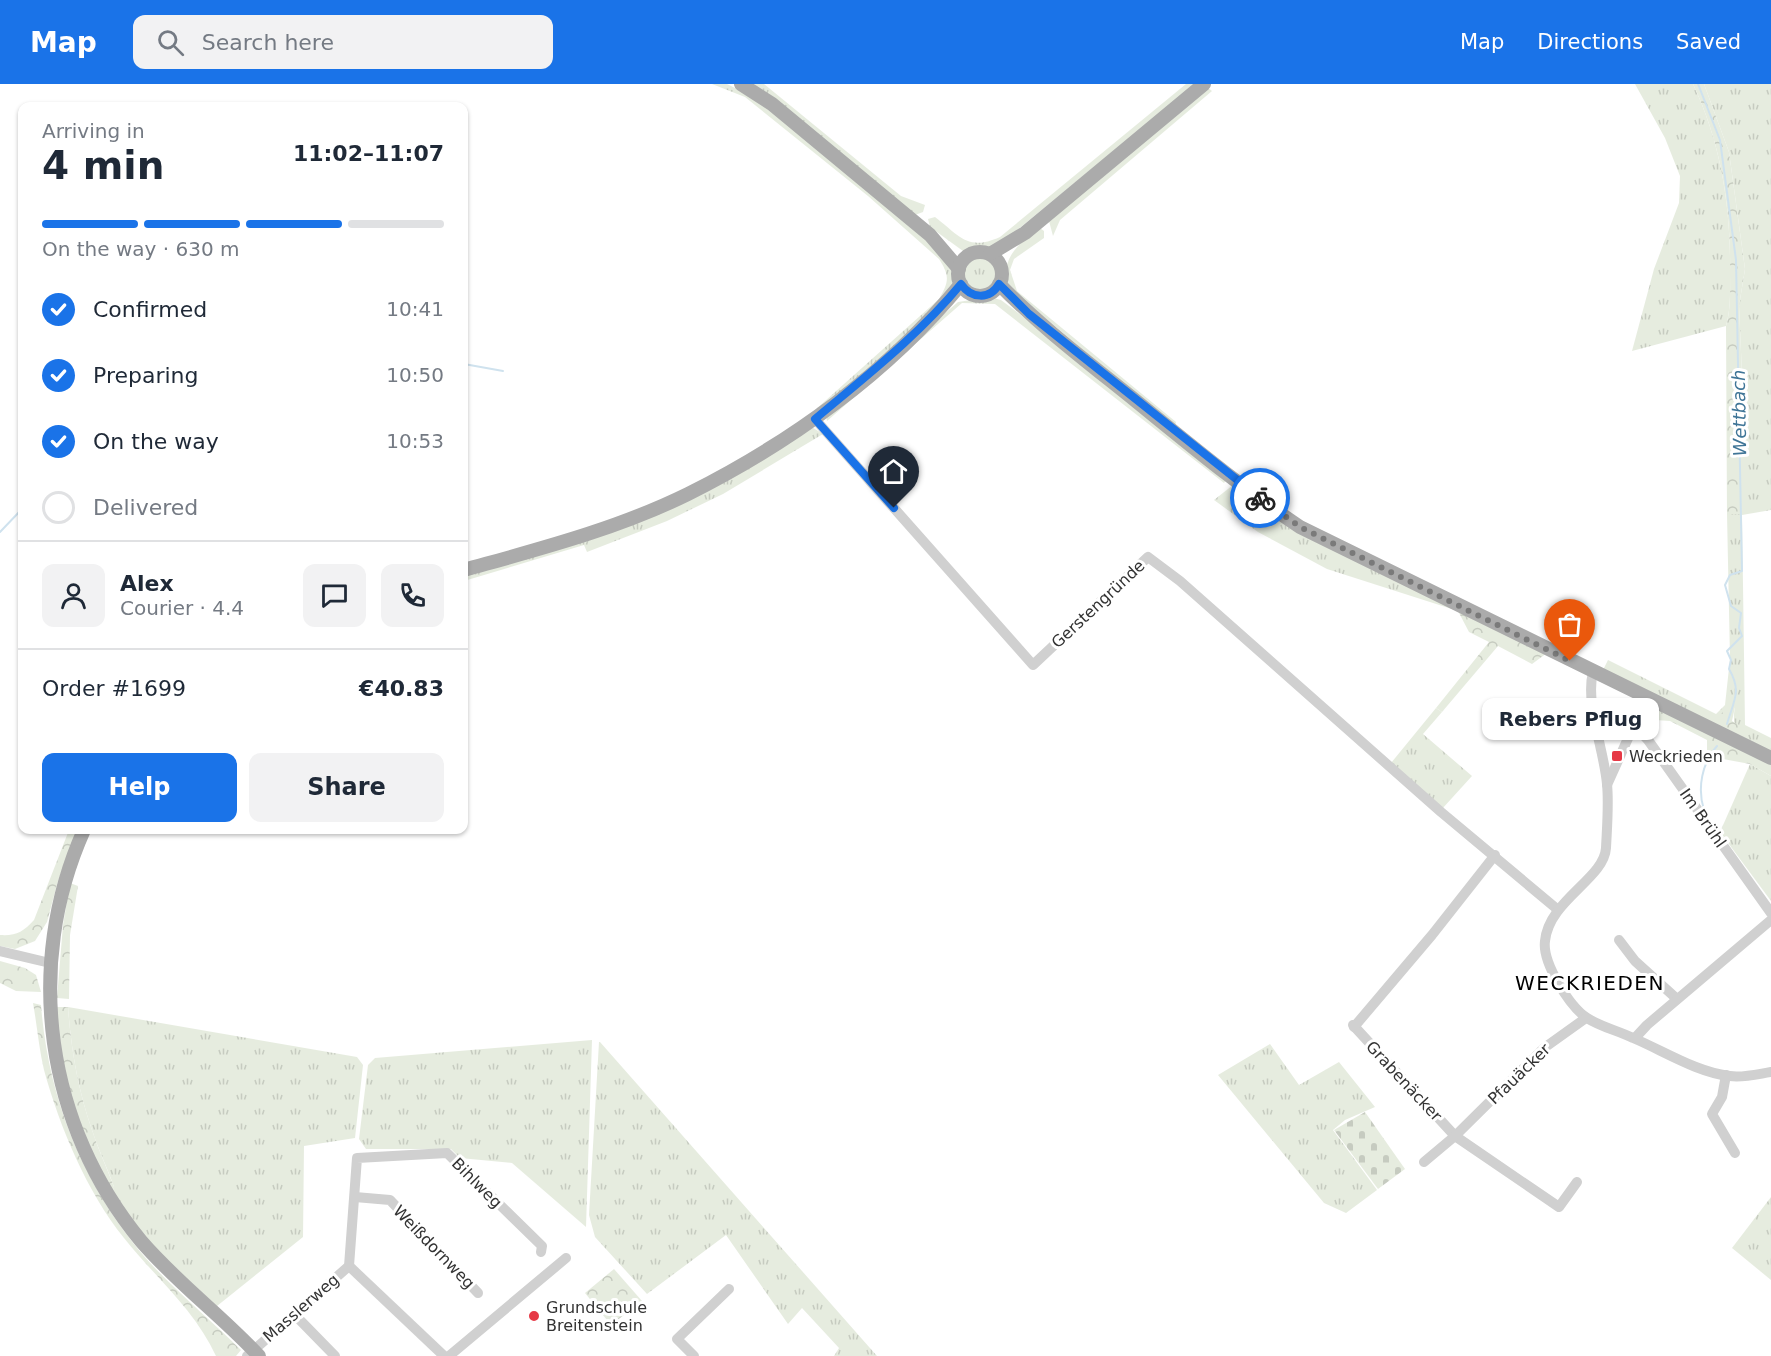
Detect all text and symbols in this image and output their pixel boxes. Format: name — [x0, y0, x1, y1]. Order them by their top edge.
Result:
search box — [133, 15, 553, 69]
text: Map — [30, 26, 97, 59]
icon: search — [154, 26, 187, 59]
text: Search here — [202, 30, 334, 55]
text: Map — [1460, 30, 1504, 54]
text: Directions — [1537, 30, 1643, 54]
text: Saved — [1676, 30, 1741, 54]
text: Arriving in — [42, 119, 145, 143]
text: 11:02–11:07 — [293, 141, 444, 166]
text: 4 min — [42, 143, 164, 188]
text: On the way · 630 m — [42, 237, 240, 261]
icon: check — [42, 293, 75, 326]
text: Confirmed — [93, 297, 207, 322]
text: 10:41 — [386, 297, 444, 321]
icon: check — [42, 359, 75, 392]
text: Preparing — [93, 363, 199, 388]
text: 10:50 — [386, 363, 444, 387]
water label: Wettbach — [1728, 369, 1750, 457]
icon: check — [42, 425, 75, 458]
text: On the way — [93, 429, 219, 454]
text: 10:53 — [386, 429, 444, 453]
pin — [868, 446, 919, 508]
icon: home — [877, 455, 910, 488]
courier — [1230, 468, 1290, 528]
icon: bike — [1244, 482, 1277, 515]
text: Delivered — [93, 495, 198, 520]
street label: Gerstengründe — [1047, 556, 1149, 652]
button: person — [42, 564, 105, 627]
button: chat — [303, 564, 366, 627]
button: phone — [381, 564, 444, 627]
text: Alex — [120, 571, 174, 596]
text: Courier · 4.4 — [120, 596, 244, 620]
pin — [1544, 599, 1595, 661]
icon: bag — [1553, 608, 1586, 641]
text: Order #1699 — [42, 676, 186, 701]
text: €40.83 — [359, 676, 444, 701]
callout: Rebers Pflug — [1482, 697, 1658, 739]
text: Rebers Pflug — [1499, 707, 1642, 731]
place label: Weckrieden — [1629, 747, 1723, 766]
marker: Weckrieden — [1610, 749, 1624, 763]
button: Help — [42, 753, 237, 822]
button: Share — [249, 753, 444, 822]
street label: Im Brühl — [1676, 785, 1730, 851]
district label: WECKRIEDEN — [1515, 971, 1665, 995]
street label: Grabenäcker — [1362, 1037, 1446, 1125]
street label: Pfauäcker — [1484, 1039, 1554, 1108]
street label: Bihlweg — [448, 1154, 506, 1212]
street label: Weißdornweg — [389, 1201, 479, 1293]
street label: Masslerweg — [259, 1270, 343, 1346]
place label: Grundschule Breitenstein — [546, 1298, 647, 1335]
marker: Grundschule Breitenstein — [527, 1309, 541, 1323]

